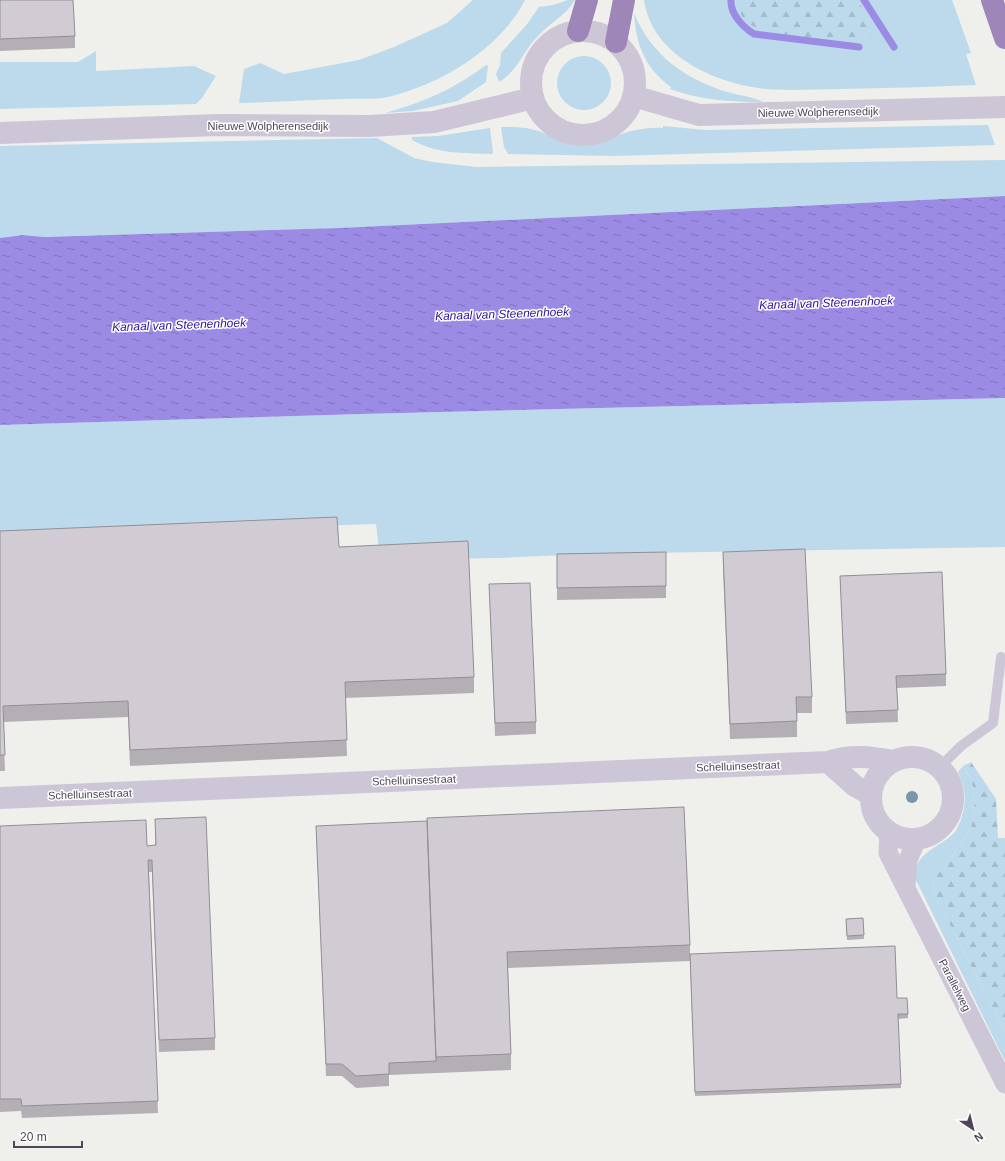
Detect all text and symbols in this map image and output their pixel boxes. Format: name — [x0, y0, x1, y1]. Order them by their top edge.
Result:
street label: Nieuwe Wolpherensedijk — [757, 105, 879, 119]
street label: Nieuwe Wolpherensedijk — [208, 120, 329, 132]
water label: Kanaal van Steenenhoek — [759, 294, 894, 312]
water label: Kanaal van Steenenhoek — [435, 305, 570, 323]
water label: Kanaal van Steenenhoek — [112, 316, 247, 334]
street label: Schelluinsestraat — [696, 759, 780, 773]
street label: Schelluinsestraat — [372, 773, 456, 787]
street label: Schelluinsestraat — [48, 787, 132, 801]
street label: Parallelweg — [937, 957, 973, 1013]
north arrow — [953, 1109, 993, 1149]
scale bar — [14, 1123, 82, 1149]
text: 20 m — [20, 1130, 47, 1144]
text: N — [972, 1130, 985, 1144]

